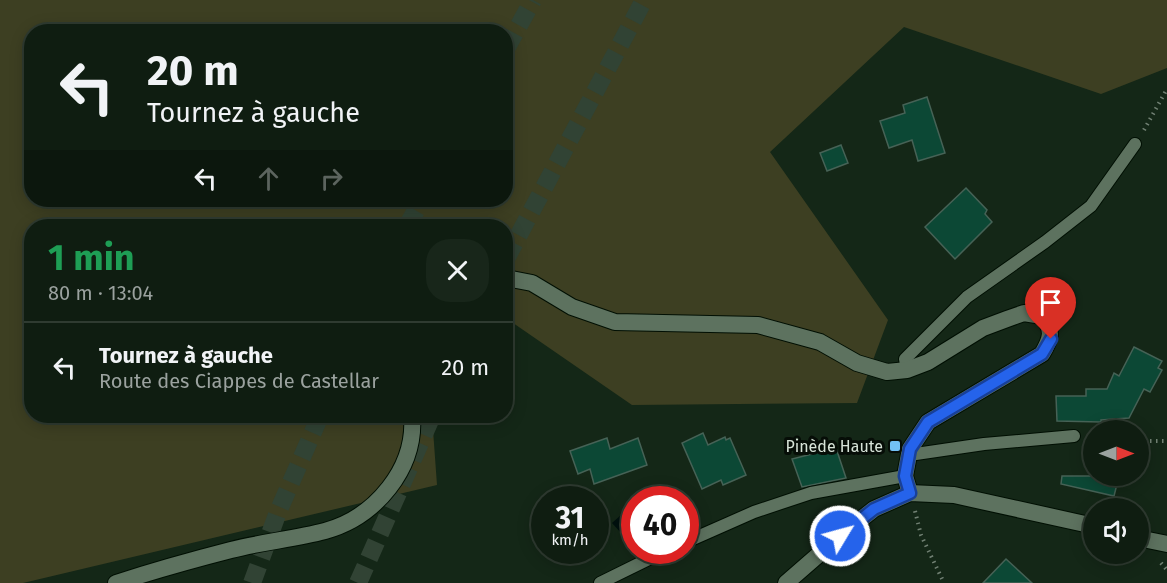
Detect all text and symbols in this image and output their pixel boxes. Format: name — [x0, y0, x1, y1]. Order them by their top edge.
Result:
text: 20 m — [147, 46, 239, 96]
icon: left — [48, 48, 126, 126]
text: Tournez à gauche — [147, 97, 360, 129]
icon: left — [189, 162, 222, 195]
icon: ahead — [252, 162, 285, 195]
icon: right — [315, 162, 348, 195]
text: 1 min — [48, 236, 135, 280]
button: close — [426, 239, 489, 302]
pin — [1025, 277, 1076, 339]
text: 80 m · 13:04 — [48, 281, 153, 305]
icon: arrive — [1034, 286, 1067, 319]
text: Tournez à gauche — [99, 342, 273, 369]
icon: left — [48, 351, 81, 384]
text: 20 m — [441, 354, 489, 381]
text: Route des Ciappes de Castellar — [99, 369, 379, 393]
north arrow — [1083, 420, 1149, 486]
map controls — [1083, 420, 1149, 564]
place label: Pinède Haute — [785, 437, 883, 456]
marker: Pinède Haute — [888, 439, 902, 453]
speed limit sign: 40 — [621, 486, 699, 564]
button: sound — [1083, 498, 1149, 564]
text: 31 — [556, 500, 584, 536]
position arrow — [808, 504, 872, 568]
text: km/h — [551, 531, 589, 549]

